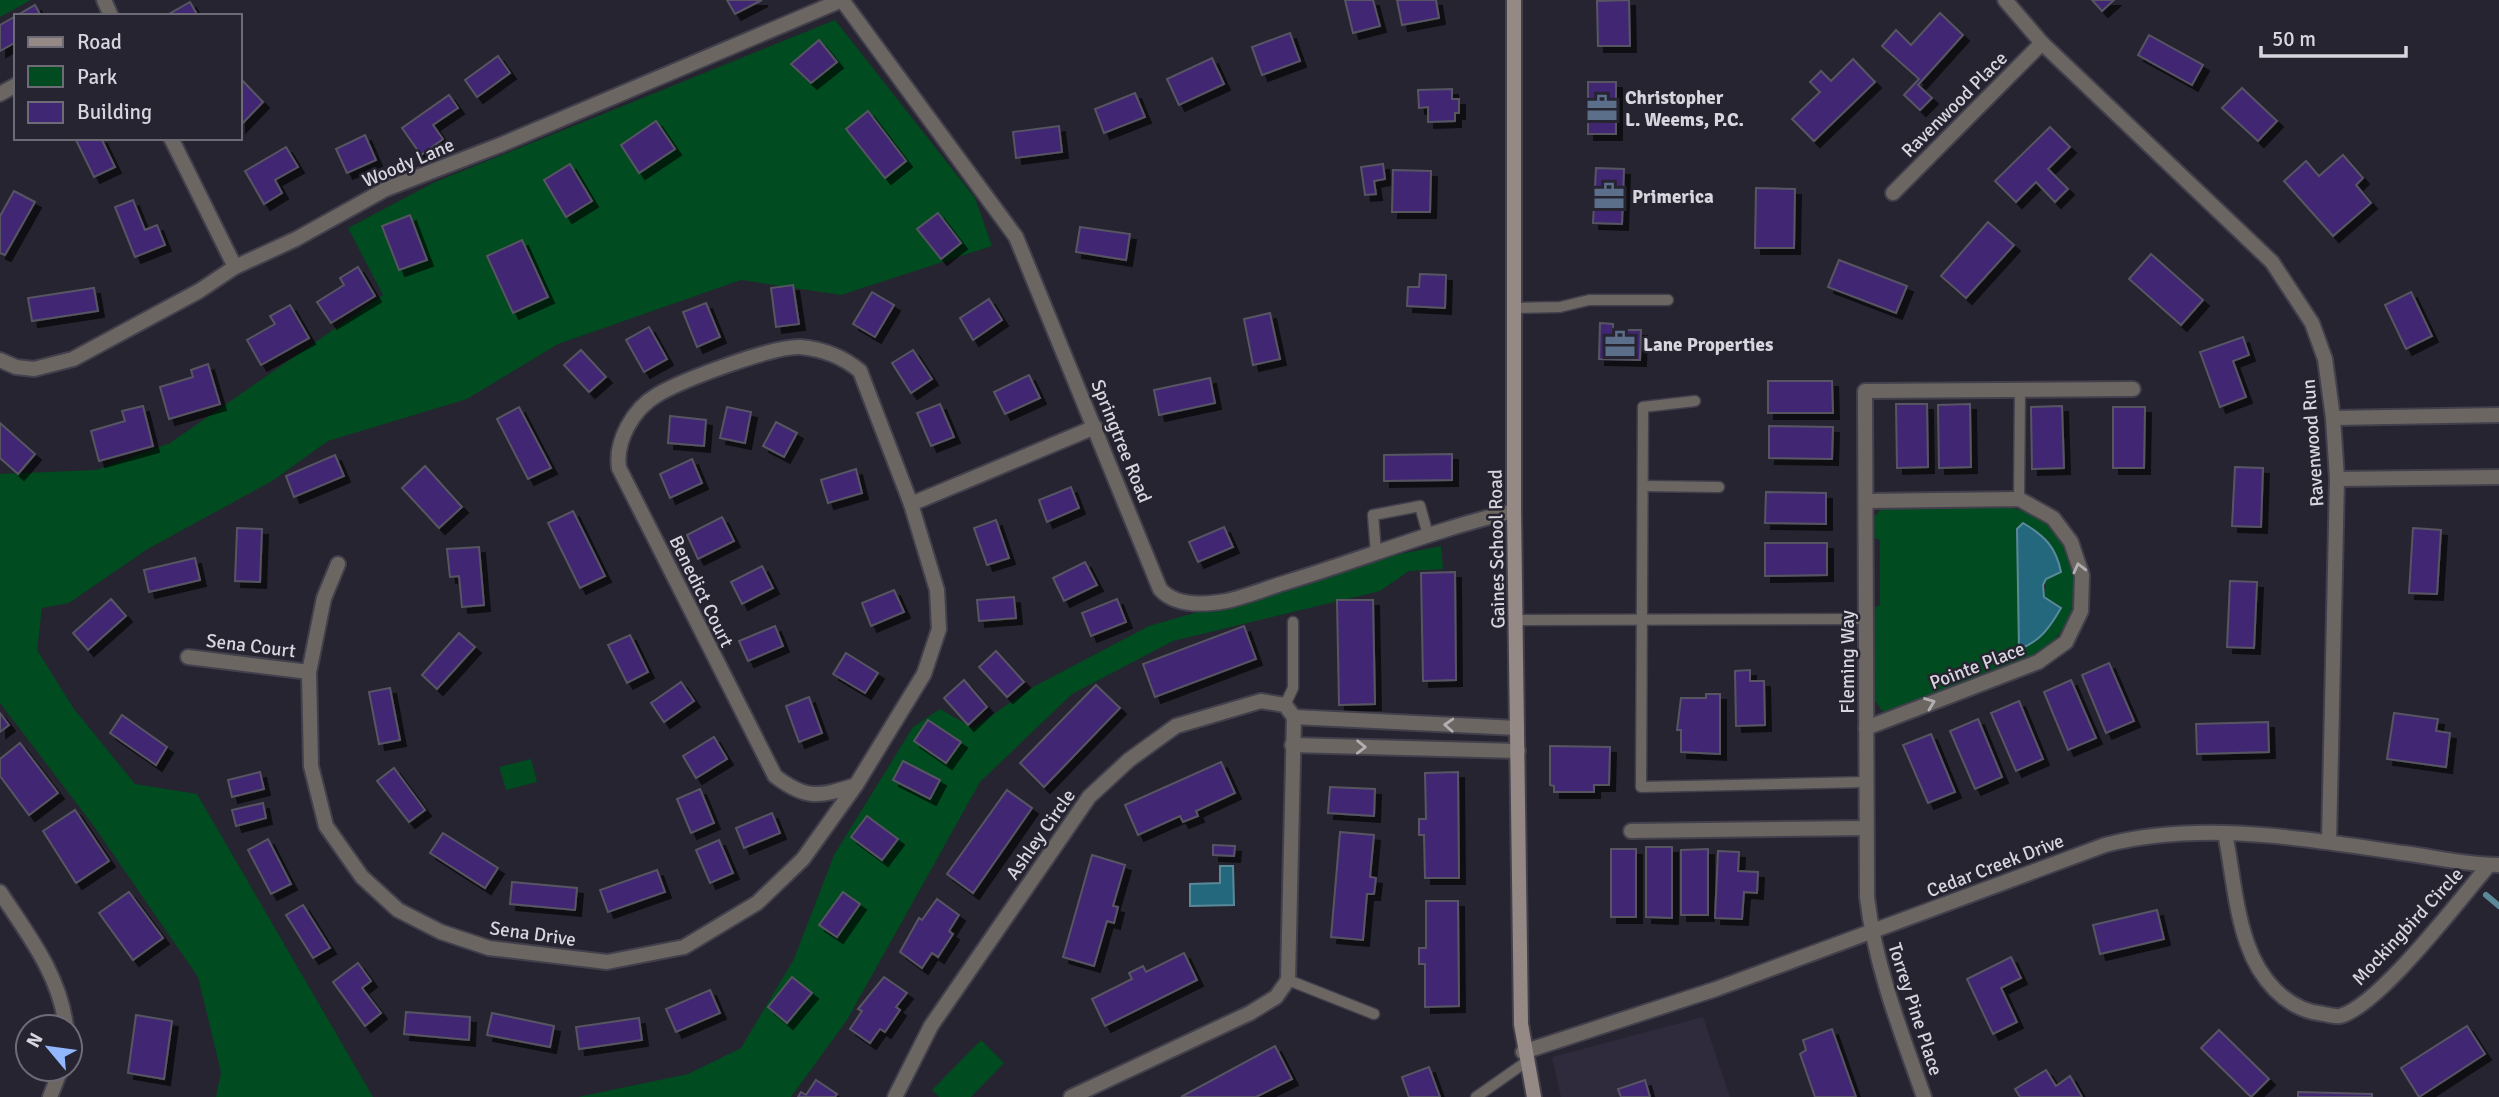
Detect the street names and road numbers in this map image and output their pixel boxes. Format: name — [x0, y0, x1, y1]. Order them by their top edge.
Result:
street label: Ravenwood Place — [1897, 47, 2013, 163]
street label: Woody Lane — [359, 133, 458, 193]
street label: Springtree Road — [1085, 376, 1157, 506]
street label: Ravenwood Run — [2297, 378, 2329, 508]
street label: Gaines School Road — [1484, 469, 1510, 629]
street label: Benedict Court — [664, 532, 739, 652]
street label: Fleming Way — [1836, 610, 1860, 714]
street label: Sena Court — [205, 629, 297, 663]
street label: Pointe Place — [1926, 637, 2028, 695]
street label: Ashley Circle — [1001, 785, 1081, 885]
street label: Cedar Creek Drive — [1923, 829, 2067, 903]
street label: Mockingbird Circle — [2347, 863, 2469, 991]
street label: Sena Drive — [488, 916, 577, 952]
street label: Torrey Pine Place — [1882, 940, 1948, 1079]

